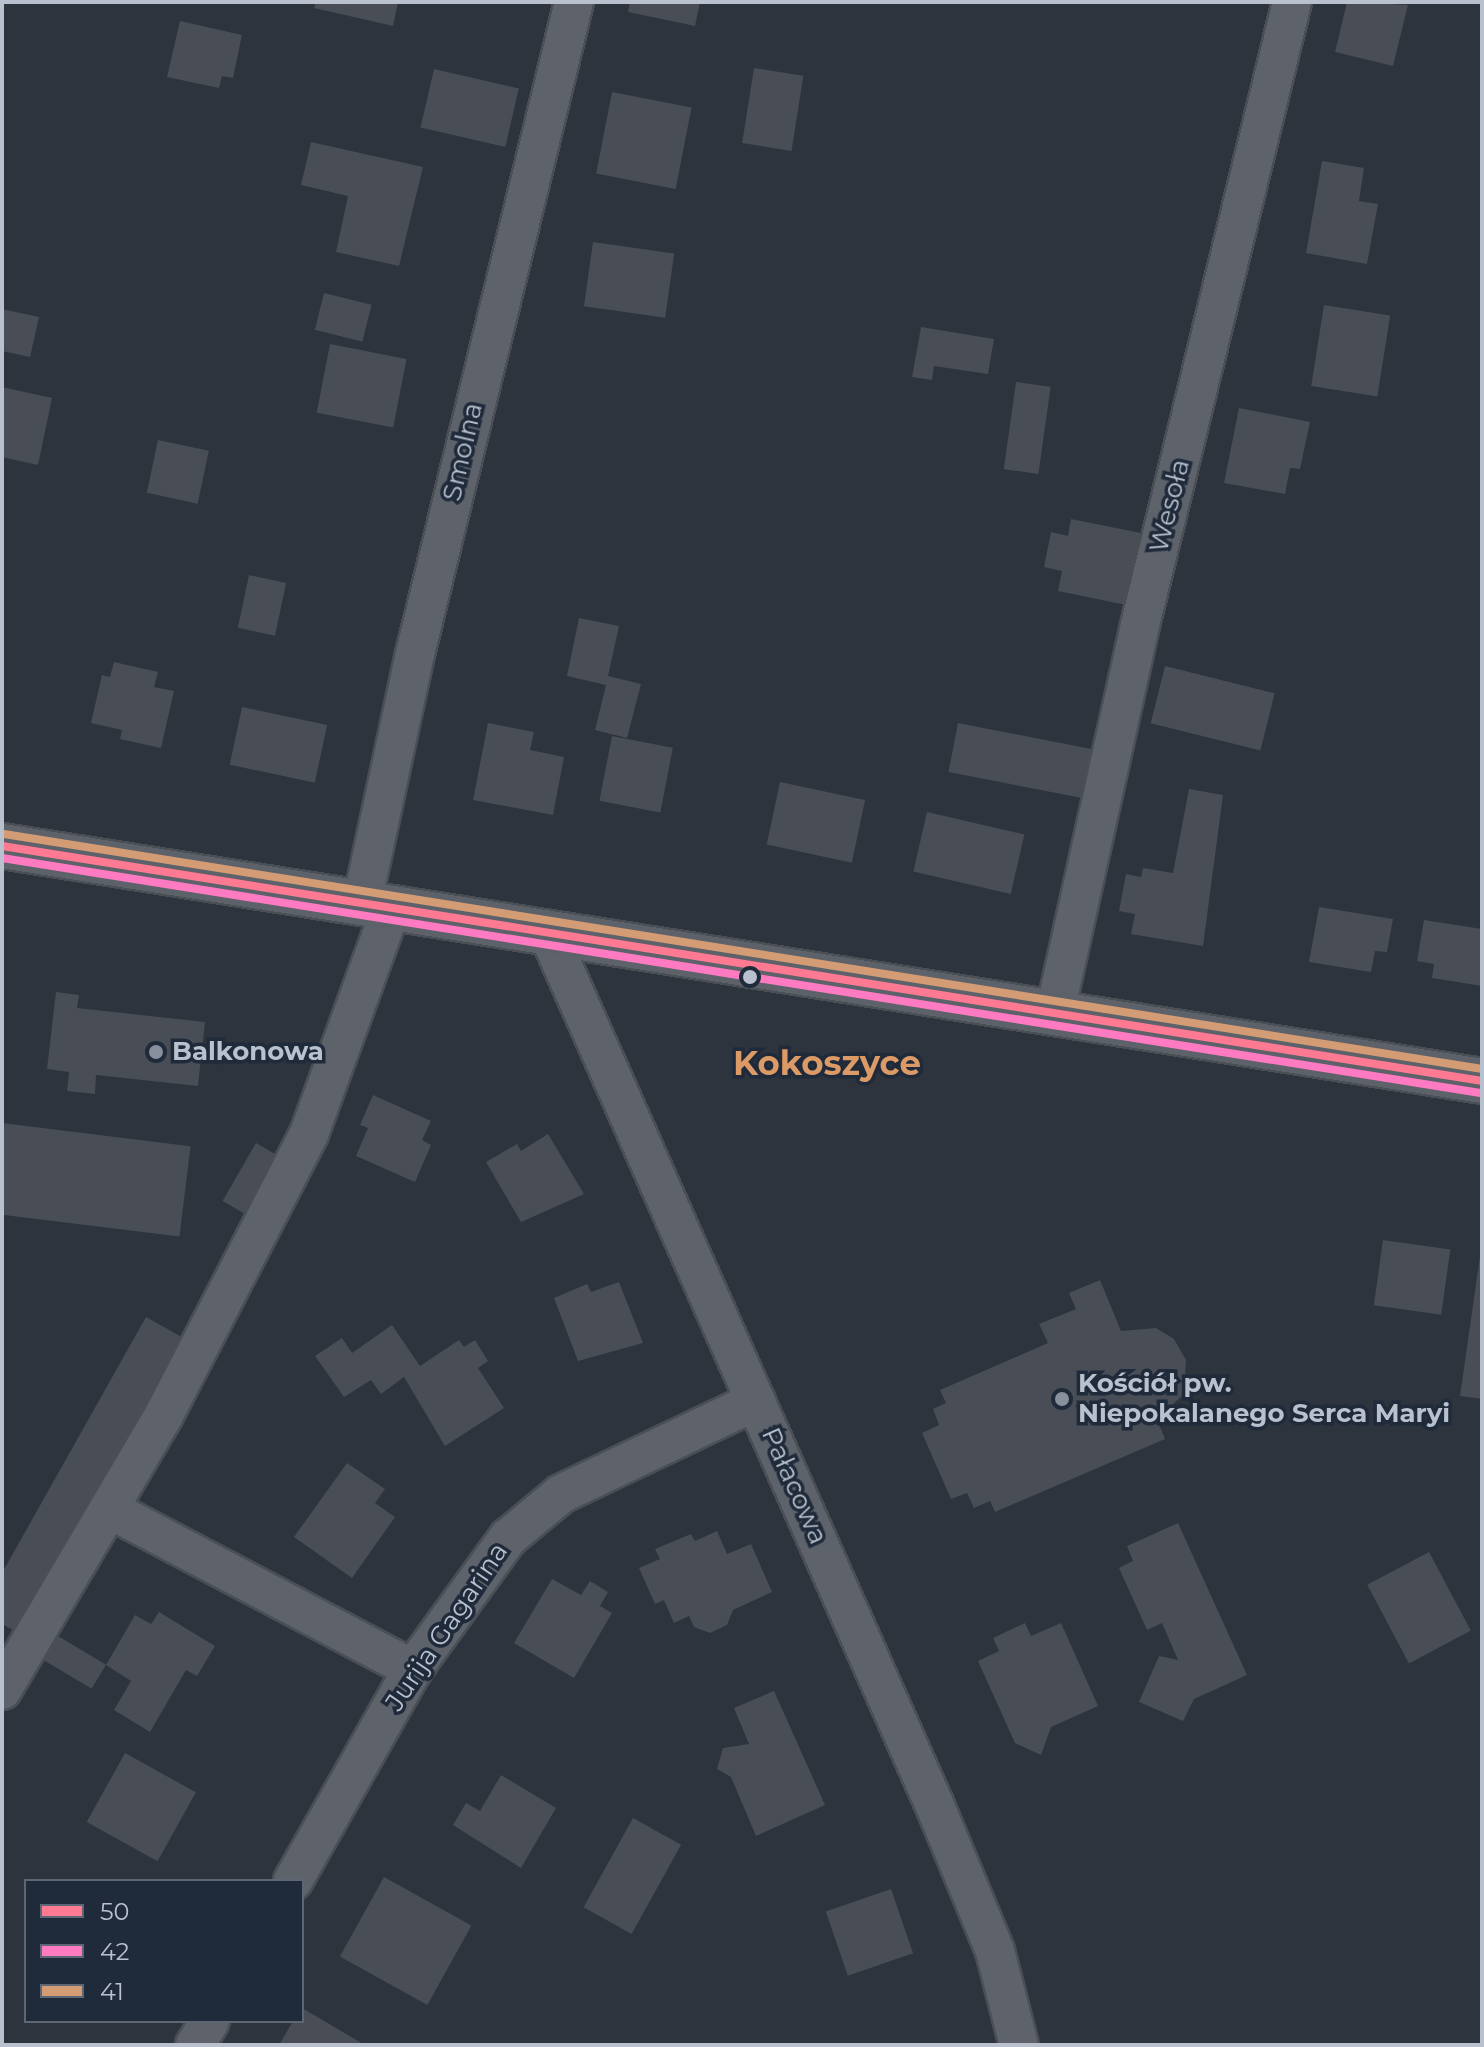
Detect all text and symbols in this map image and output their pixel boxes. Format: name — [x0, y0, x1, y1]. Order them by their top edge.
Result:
street label: Smolna — [437, 400, 489, 504]
street label: Wesoła — [1143, 456, 1197, 556]
unlabelled marker — [742, 969, 758, 985]
place label: Balkonowa — [172, 1036, 324, 1068]
marker: Balkonowa — [147, 1043, 165, 1061]
district label: Kokoszyce — [733, 1044, 921, 1084]
place label: Kościół pw. Niepokalanego Serca Maryi — [1078, 1368, 1450, 1430]
marker: Kościół pw. Niepokalanego Serca Maryi — [1053, 1390, 1071, 1408]
street label: Pałacowa — [754, 1423, 834, 1549]
street label: Jurija Gagarina — [379, 1537, 515, 1717]
legend — [24, 1879, 304, 2023]
text: 50 — [100, 1897, 129, 1926]
text: 42 — [100, 1937, 129, 1966]
text: 41 — [100, 1977, 124, 2006]

